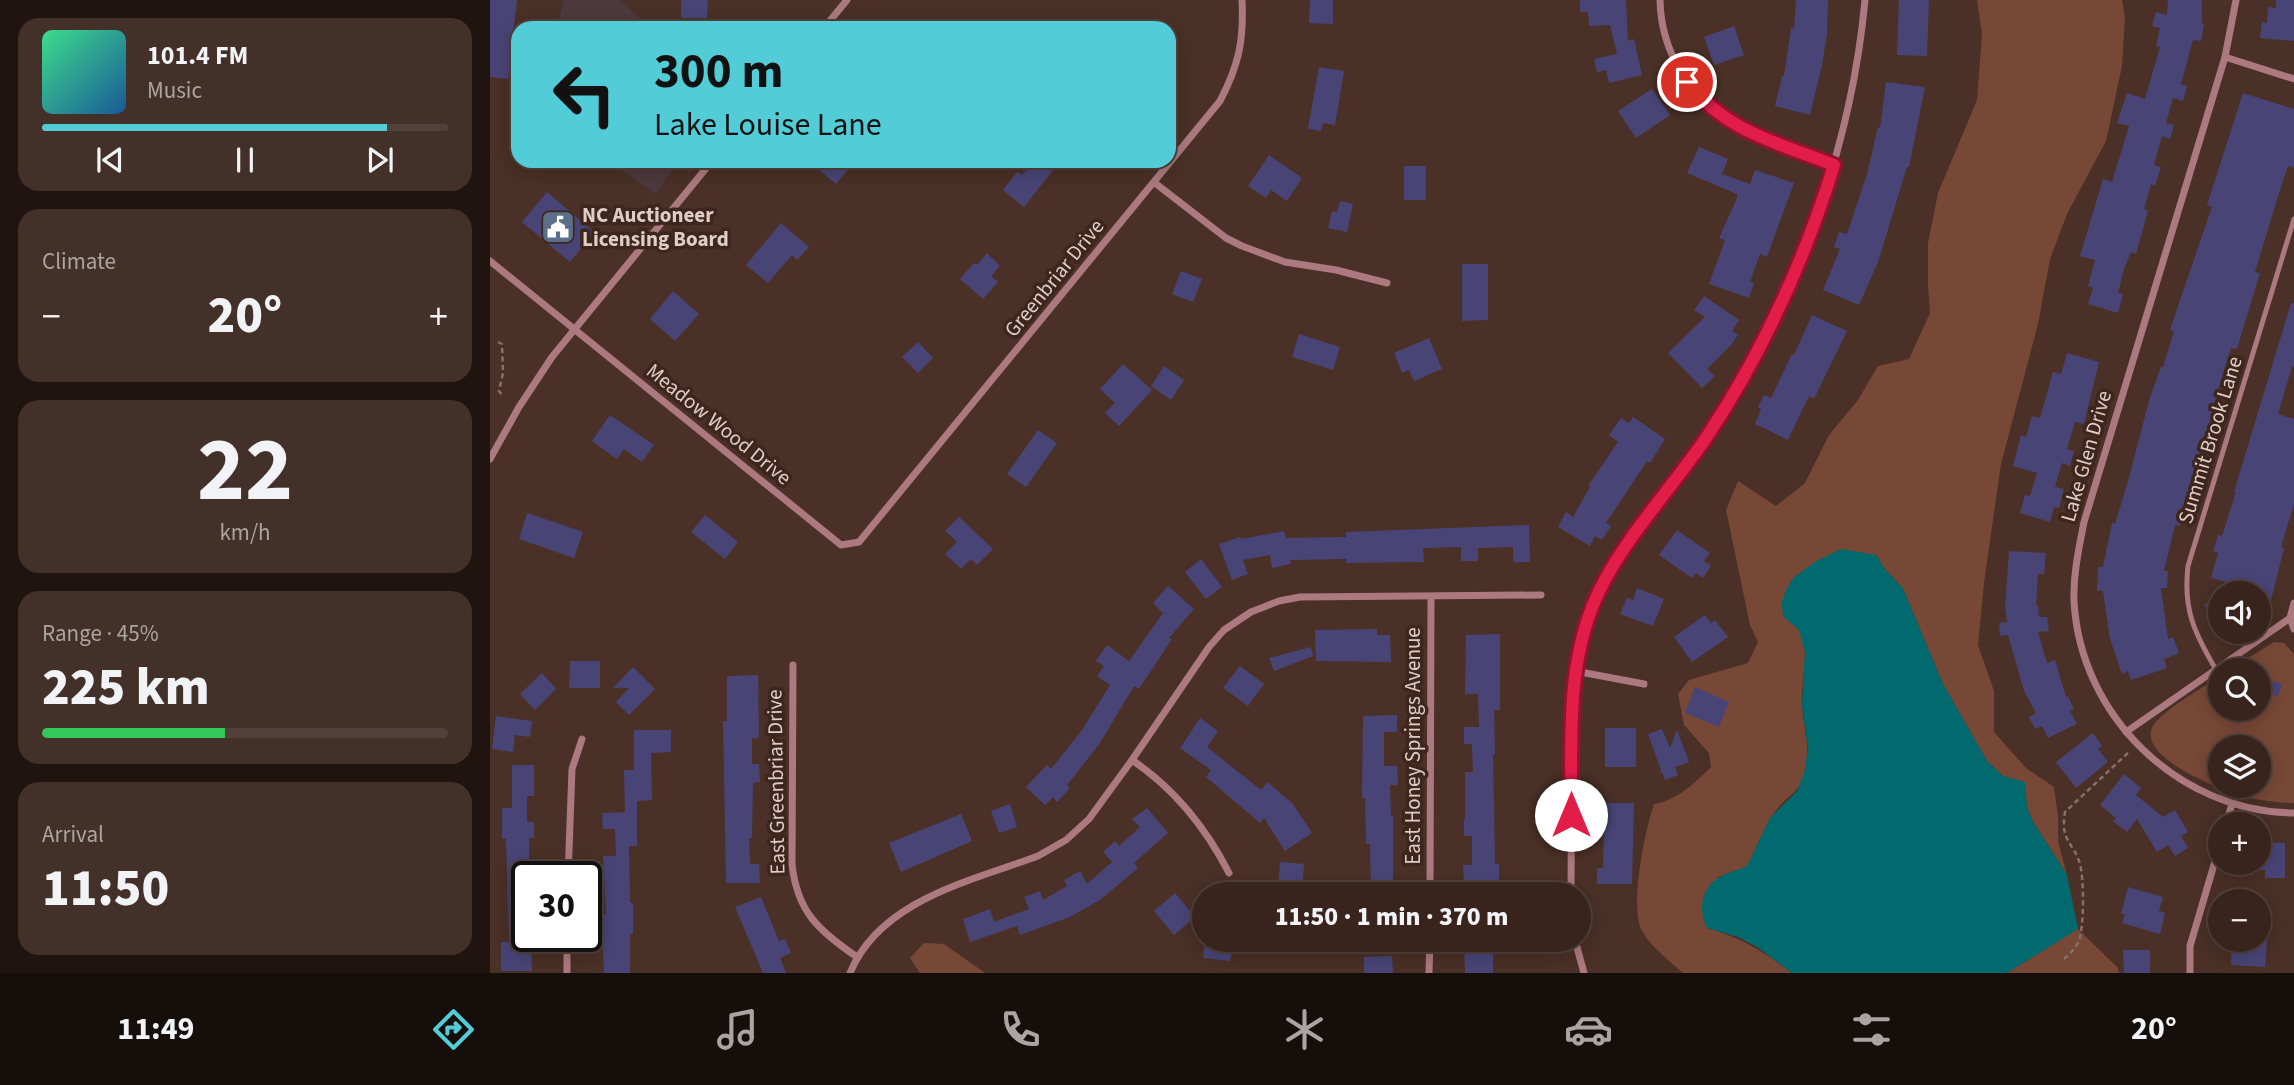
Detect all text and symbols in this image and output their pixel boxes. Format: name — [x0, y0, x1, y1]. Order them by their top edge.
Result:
text: 101.4 FM — [147, 37, 248, 74]
text: 300 m — [654, 37, 783, 107]
icon: left — [539, 49, 630, 140]
pin — [1657, 52, 1717, 112]
icon: arrive — [1668, 63, 1706, 101]
text: Music — [147, 74, 202, 107]
text: Lake Louise Lane — [654, 102, 882, 148]
icon: previous — [91, 141, 129, 179]
icon: pause — [226, 141, 264, 179]
icon: next — [361, 141, 399, 179]
place label: NC Auctioneer Licensing Board — [582, 200, 729, 254]
public building icon: NC Auctioneer Licensing Board — [539, 208, 577, 246]
street label: Greenbriar Drive — [997, 213, 1111, 343]
text: Climate — [42, 245, 116, 278]
text: 20° — [208, 279, 282, 353]
text: − — [42, 290, 61, 344]
text: + — [429, 290, 448, 344]
street label: Summit Brook Lane — [2170, 353, 2250, 527]
street label: Meadow Wood Drive — [640, 356, 798, 492]
street label: Lake Glen Drive — [2053, 387, 2119, 525]
text: 22 — [197, 406, 293, 535]
text: km/h — [219, 516, 271, 549]
map controls — [2208, 581, 2271, 952]
button: sound — [2208, 581, 2271, 644]
text: Range · 45% — [42, 617, 159, 650]
street label: East Honey Springs Avenue — [1398, 627, 1428, 865]
text: 225 km — [42, 651, 210, 725]
button: search — [2208, 658, 2271, 721]
street label: East Greenbriar Drive — [759, 689, 793, 875]
button: layers — [2208, 735, 2271, 798]
position arrow — [1534, 778, 1608, 852]
button: + — [2208, 812, 2271, 875]
text: Arrival — [42, 818, 104, 851]
text: 11:50 — [42, 852, 169, 926]
speed limit sign: 30 — [511, 861, 602, 952]
button: − — [2208, 889, 2271, 952]
text: 11:50 · 1 min · 370 m — [1275, 898, 1508, 935]
icon: directions — [429, 1005, 478, 1054]
icon: music — [713, 1005, 762, 1054]
icon: phone — [996, 1005, 1045, 1054]
icon: climate — [1280, 1005, 1329, 1054]
icon: car — [1564, 1005, 1613, 1054]
icon: filters — [1847, 1005, 1896, 1054]
text: 11:49 — [117, 1006, 195, 1052]
text: 20° — [2131, 1006, 2177, 1052]

